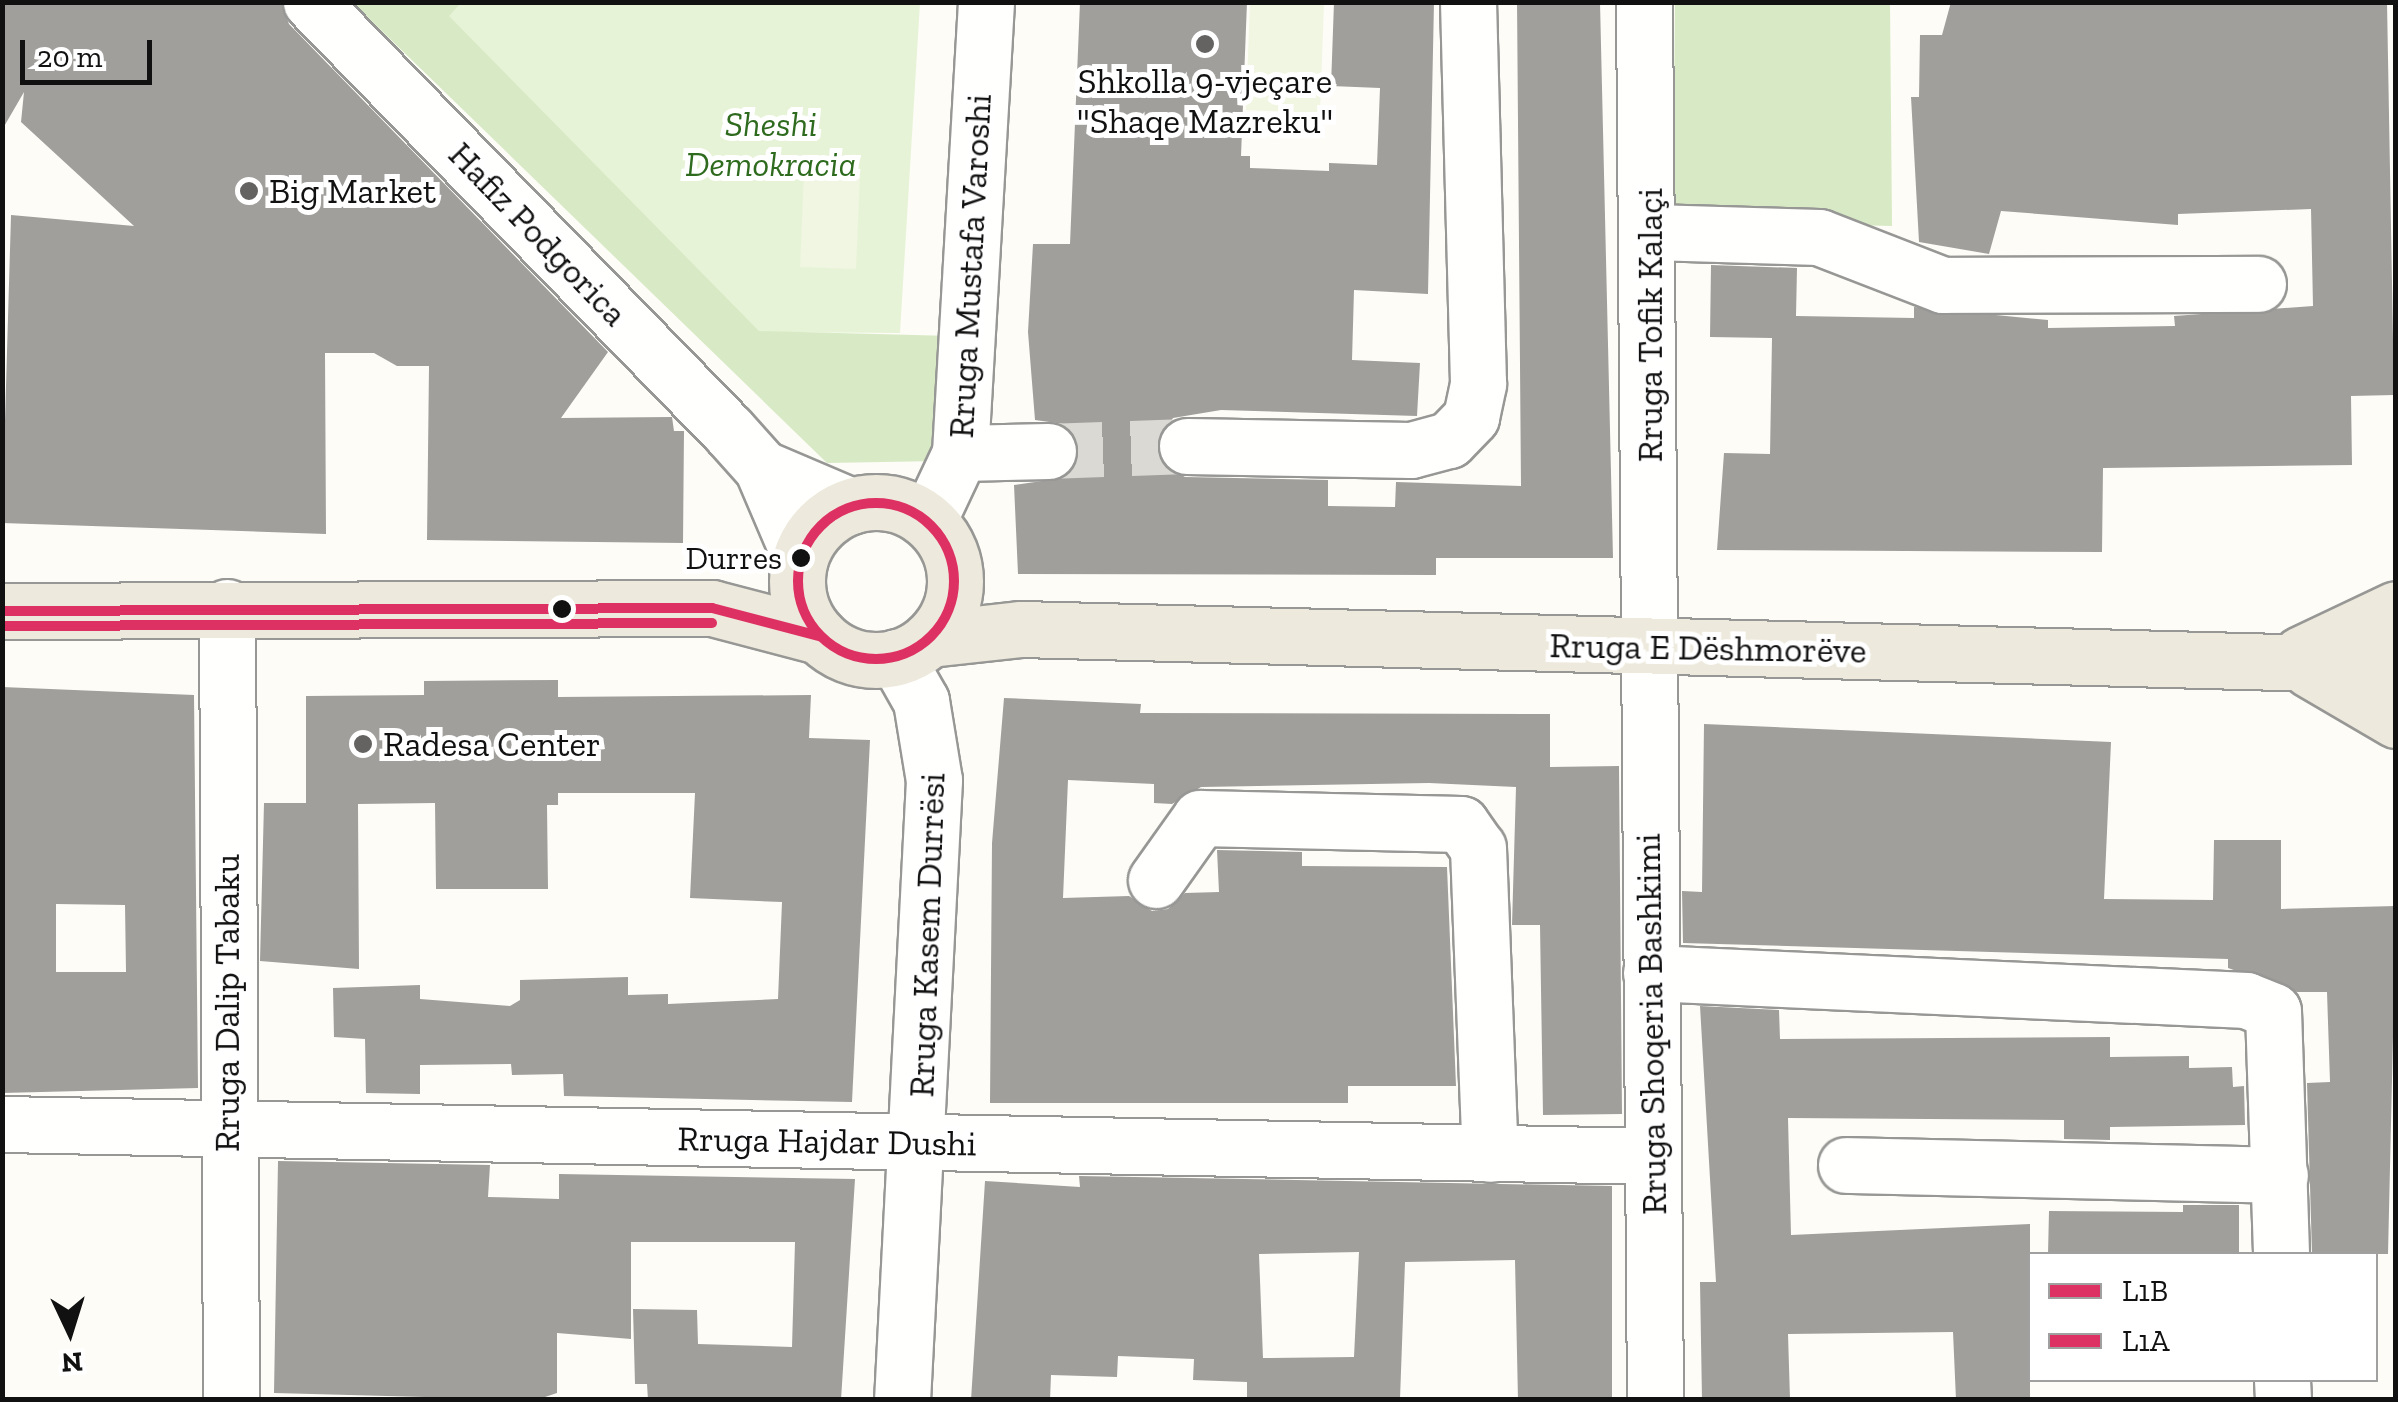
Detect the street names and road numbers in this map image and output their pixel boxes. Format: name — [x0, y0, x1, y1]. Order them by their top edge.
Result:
street label: Rruga Mustafa Varoshi — [940, 92, 1000, 440]
street label: Hafiz Podgorica — [440, 134, 636, 334]
street label: Rruga Tofik Kalaçi — [1629, 188, 1671, 462]
street label: Rruga E Dëshmorëve — [1549, 624, 1867, 672]
street label: Rruga Kasem Durrësi — [900, 772, 954, 1098]
street label: Rruga Shoqeria Bashkimi — [1627, 833, 1675, 1215]
street label: Rruga Dalip Tabaku — [206, 854, 248, 1152]
street label: Rruga Hajdar Dushi — [677, 1117, 977, 1165]

